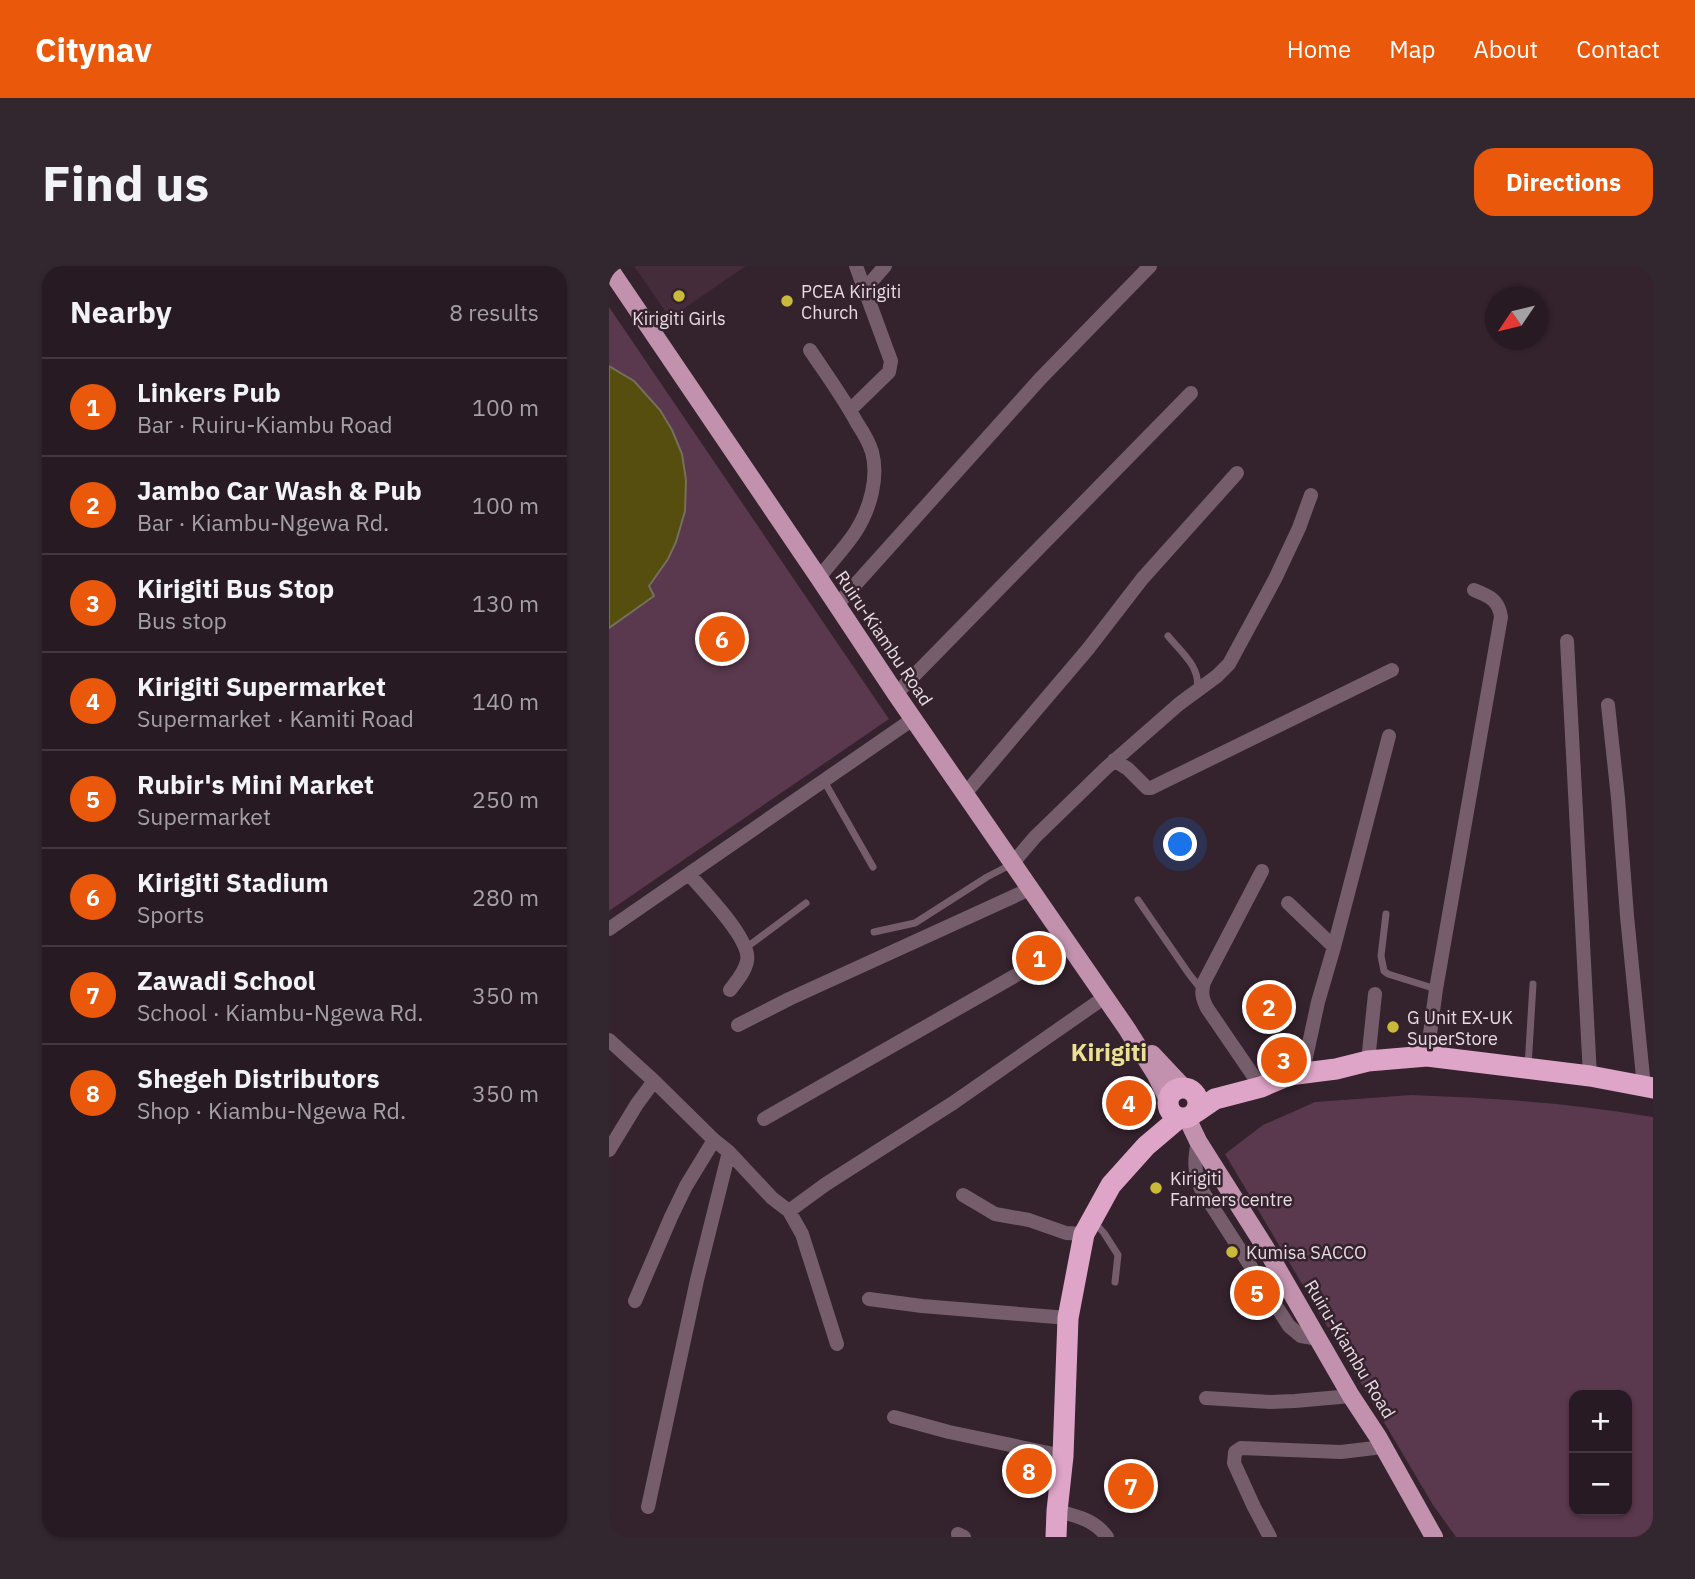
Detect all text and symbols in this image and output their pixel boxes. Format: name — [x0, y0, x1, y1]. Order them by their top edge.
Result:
text: Citynav — [35, 28, 152, 71]
text: Home — [1287, 33, 1351, 65]
text: Map — [1389, 33, 1435, 65]
text: About — [1473, 33, 1538, 65]
text: Contact — [1576, 33, 1660, 65]
button: Directions — [1474, 148, 1653, 216]
text: Find us — [42, 151, 209, 214]
place label: PCEA Kirigiti Church — [801, 280, 901, 324]
north arrow — [1485, 287, 1548, 350]
marker: Kirigiti Girls — [671, 288, 687, 304]
text: Nearby — [70, 292, 172, 331]
marker: PCEA Kirigiti Church — [779, 293, 795, 309]
text: 8 results — [449, 297, 539, 327]
place label: Kirigiti Girls — [632, 307, 726, 330]
text: Linkers Pub — [137, 375, 281, 409]
text: 1 — [86, 392, 100, 422]
text: 100 m — [472, 392, 539, 422]
text: Bar · Ruiru-Kiambu Road — [137, 409, 393, 439]
text: Jambo Car Wash & Pub — [137, 473, 422, 507]
text: 2 — [86, 490, 100, 520]
text: 100 m — [472, 490, 539, 520]
text: Bar · Kiambu-Ngewa Rd. — [137, 507, 389, 537]
street label: Ruiru-Kiambu Road — [830, 566, 938, 710]
text: Kirigiti Bus Stop — [137, 571, 334, 605]
text: 3 — [86, 588, 100, 618]
text: 130 m — [472, 588, 539, 618]
text: Bus stop — [137, 605, 227, 635]
pin: 6 — [699, 613, 745, 665]
text: Kirigiti Supermarket — [137, 669, 386, 703]
text: 4 — [86, 686, 100, 716]
text: 140 m — [472, 686, 539, 716]
text: Supermarket · Kamiti Road — [137, 703, 414, 733]
text: Rubir's Mini Market — [137, 767, 374, 801]
text: 5 — [86, 784, 100, 814]
text: 250 m — [472, 784, 539, 814]
text: Supermarket — [137, 801, 271, 831]
your location — [1163, 827, 1197, 861]
text: Kirigiti Stadium — [137, 865, 329, 899]
text: 6 — [86, 882, 100, 912]
text: 280 m — [472, 882, 539, 912]
text: Sports — [137, 899, 204, 929]
pin: 1 — [1016, 932, 1062, 984]
text: Zawadi School — [137, 963, 315, 997]
text: 7 — [86, 980, 100, 1010]
text: 350 m — [472, 980, 539, 1010]
pin: 2 — [1246, 981, 1292, 1033]
text: School · Kiambu-Ngewa Rd. — [137, 997, 424, 1027]
place label: G Unit EX-UK SuperStore — [1407, 1006, 1513, 1050]
marker: G Unit EX-UK SuperStore — [1385, 1019, 1401, 1035]
pin: 3 — [1261, 1034, 1307, 1086]
district label: Kirigiti — [1071, 1036, 1147, 1068]
text: Shegeh Distributors — [137, 1061, 380, 1095]
pin: 4 — [1106, 1077, 1152, 1129]
text: 8 — [86, 1078, 100, 1108]
text: 350 m — [472, 1078, 539, 1108]
text: Shop · Kiambu-Ngewa Rd. — [137, 1095, 406, 1125]
place label: Kirigiti Farmers centre — [1170, 1167, 1293, 1211]
marker: Kirigiti Farmers centre — [1148, 1180, 1164, 1196]
place label: Kumisa SACCO — [1246, 1241, 1367, 1264]
marker: Kumisa SACCO — [1224, 1244, 1240, 1260]
pin: 5 — [1234, 1267, 1280, 1319]
street label: Ruiru-Kiambu Road — [1300, 1275, 1400, 1423]
map controls — [1569, 1390, 1632, 1516]
button: + — [1569, 1390, 1632, 1453]
pin: 8 — [1006, 1445, 1052, 1497]
button: − — [1569, 1453, 1632, 1516]
pin: 7 — [1108, 1460, 1154, 1512]

